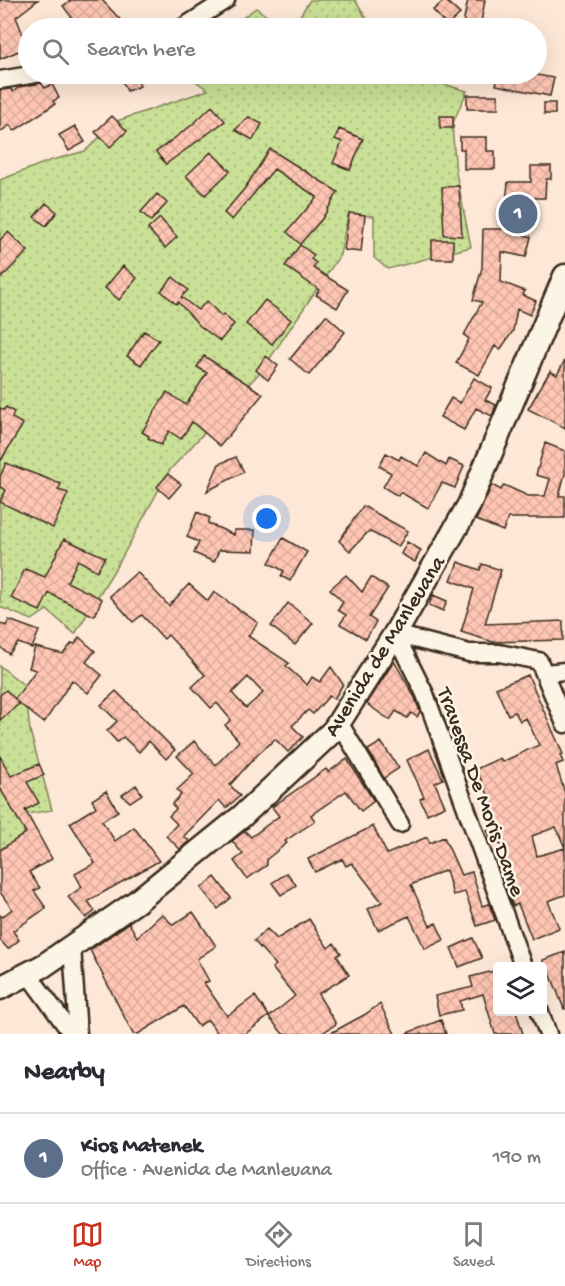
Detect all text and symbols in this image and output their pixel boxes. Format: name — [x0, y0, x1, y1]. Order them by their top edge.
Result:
search box — [18, 18, 547, 84]
icon: search — [39, 35, 72, 68]
text: Search here — [87, 38, 195, 64]
pin: 1 — [498, 192, 538, 236]
your location — [252, 504, 281, 533]
street label: Avenida de Manleuana — [320, 551, 453, 742]
street label: Travessa De Moris Dame — [429, 683, 529, 901]
map controls — [493, 962, 547, 1016]
button: layers — [493, 962, 547, 1016]
text: Nearby — [24, 1058, 105, 1089]
text: Kios Matenek — [81, 1134, 202, 1160]
text: 1 — [39, 1147, 48, 1170]
text: 190 m — [493, 1147, 541, 1170]
text: Office · Avenida de Manleuana — [81, 1160, 332, 1183]
tab: Map — [71, 1218, 104, 1273]
tab: Directions — [246, 1218, 311, 1273]
tab: Saved — [453, 1218, 494, 1273]

